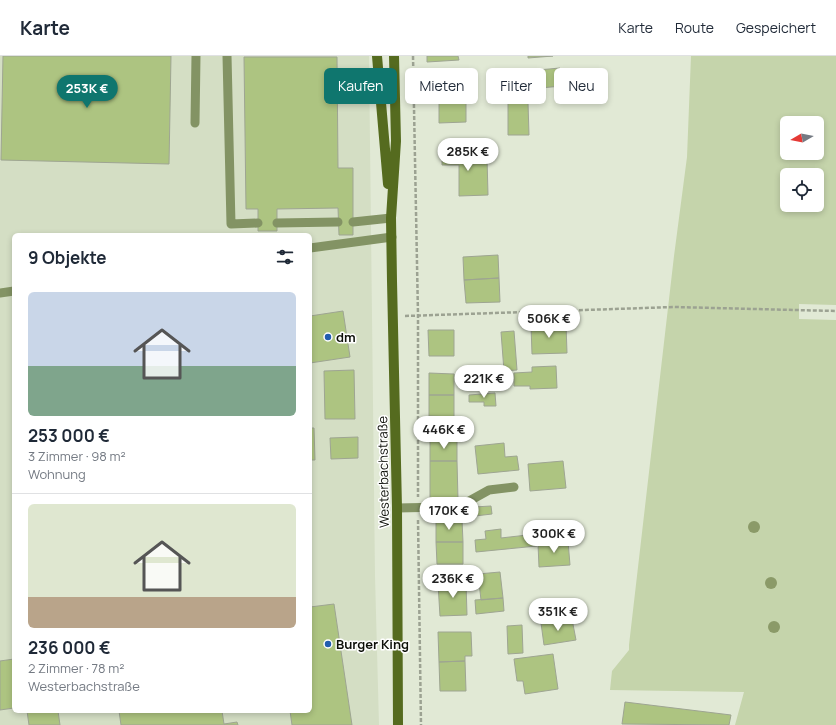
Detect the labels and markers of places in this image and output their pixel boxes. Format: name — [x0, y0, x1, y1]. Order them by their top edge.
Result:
pin: 253K € — [54, 75, 120, 109]
pin: 285K € — [435, 138, 501, 172]
pin: 506K € — [516, 305, 582, 339]
place label: dm — [336, 328, 356, 346]
marker: dm — [323, 332, 333, 342]
pin: 221K € — [451, 365, 517, 399]
pin: 446K € — [411, 416, 477, 450]
pin: 170K € — [416, 497, 482, 531]
pin: 300K € — [521, 520, 587, 554]
pin: 236K € — [420, 565, 486, 599]
pin: 351K € — [525, 598, 591, 632]
place label: Burger King — [336, 635, 409, 653]
marker: Burger King — [323, 639, 333, 649]

